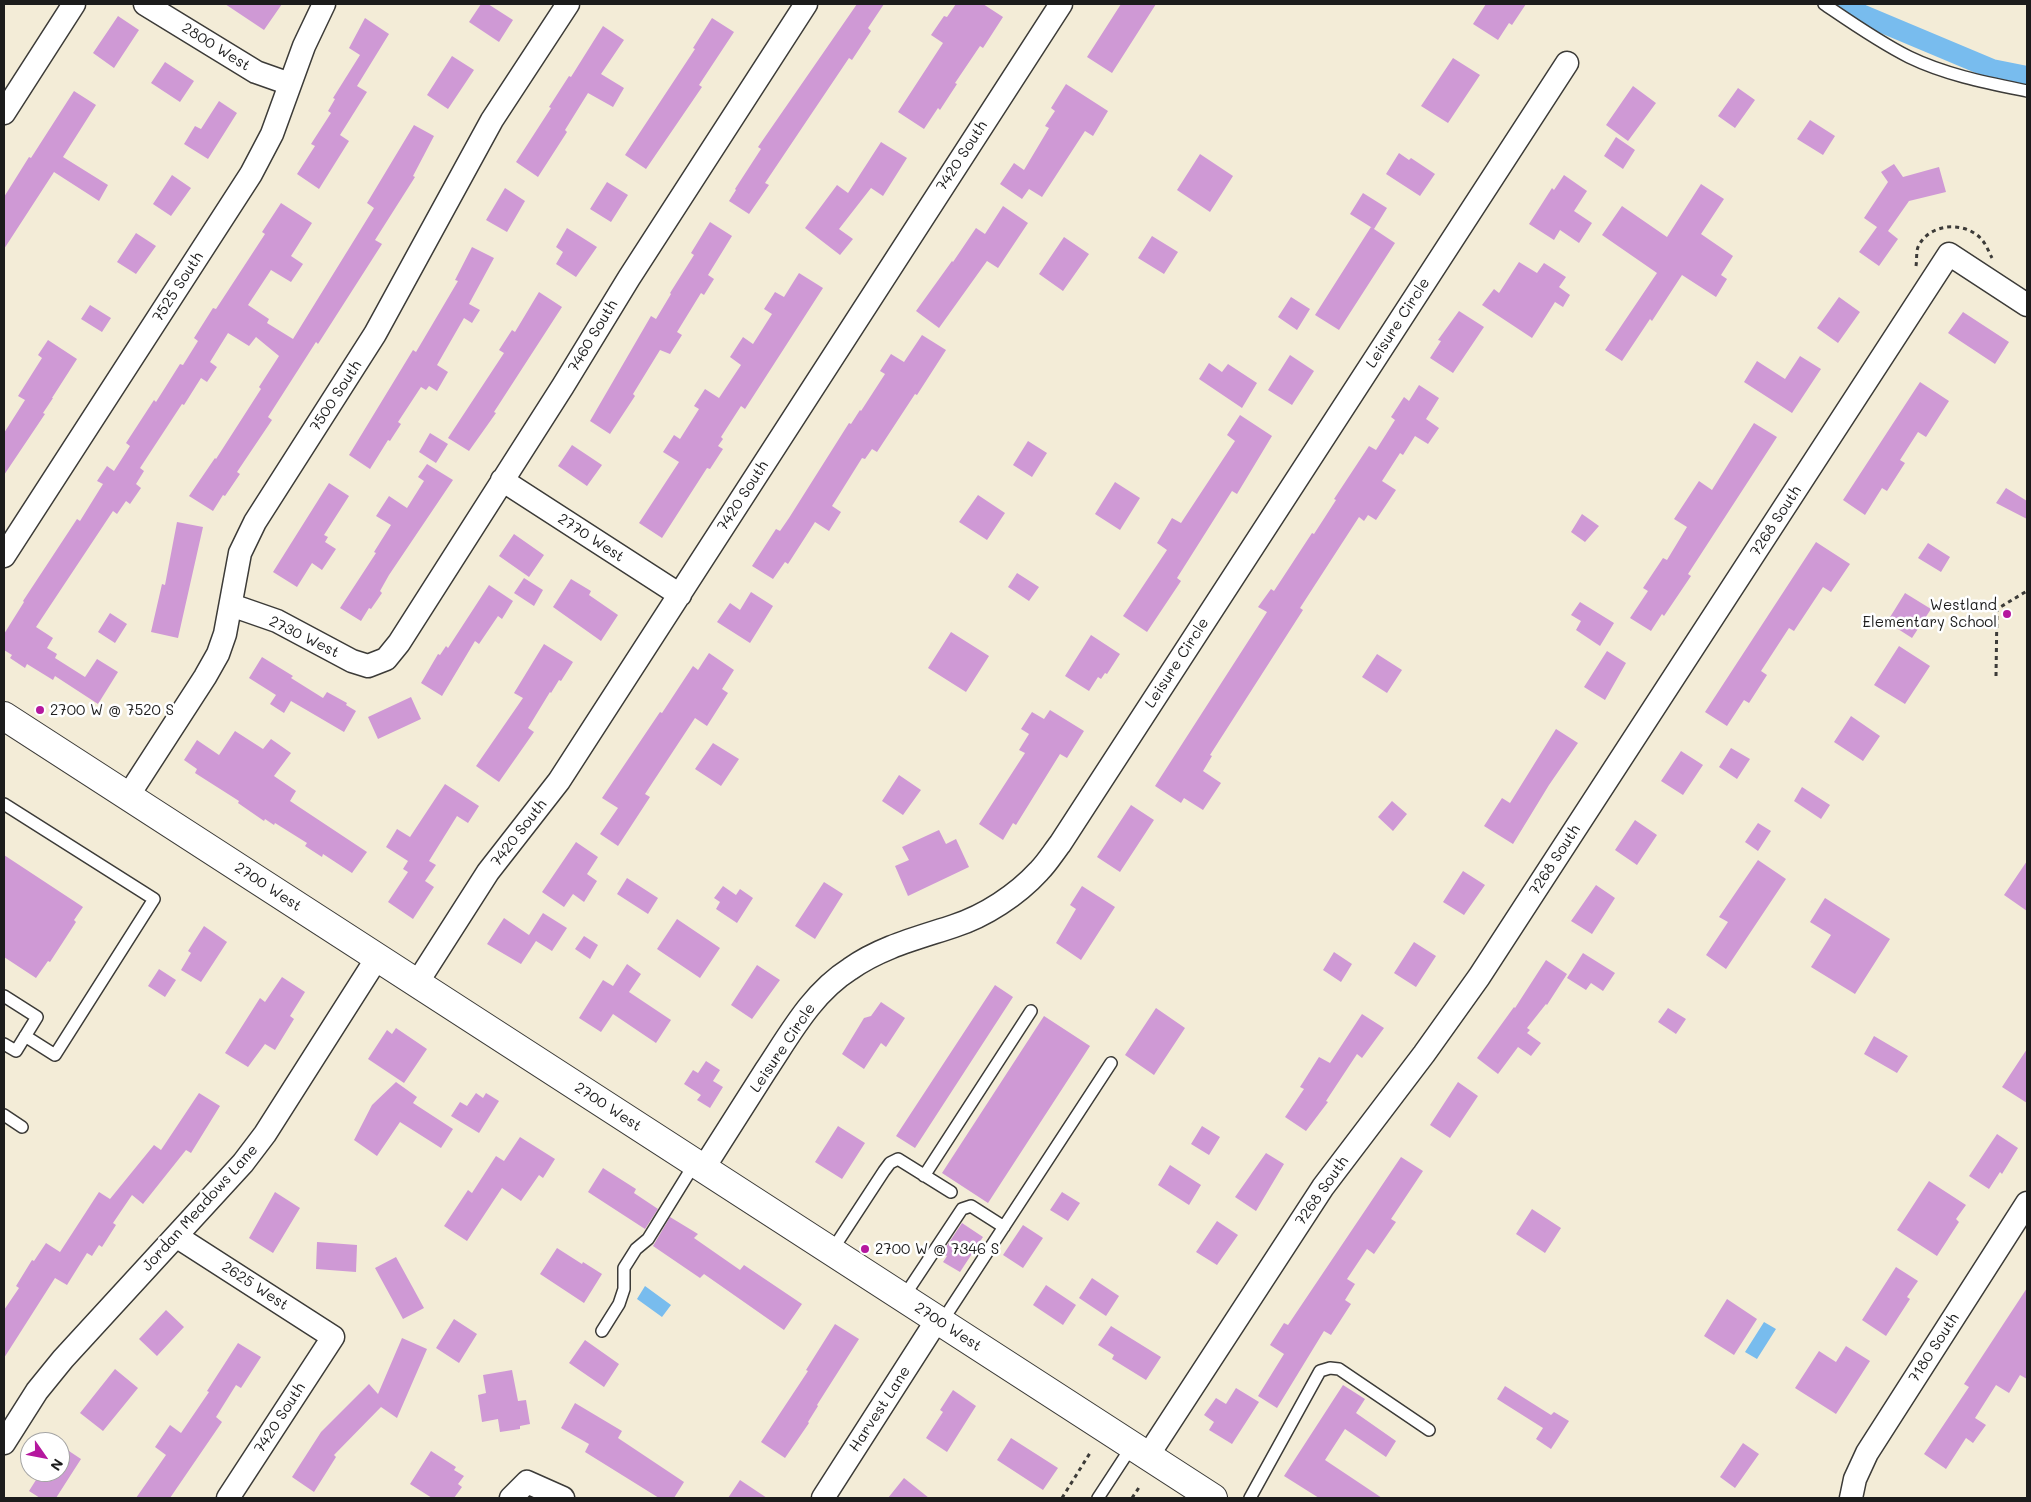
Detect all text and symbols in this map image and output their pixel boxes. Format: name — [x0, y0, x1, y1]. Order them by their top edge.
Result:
street label: 2800 West — [179, 19, 253, 75]
street label: 7420 South — [933, 117, 991, 195]
street label: 7525 South — [149, 249, 207, 325]
street label: Leisure Circle — [1362, 275, 1434, 371]
street label: 7460 South — [564, 297, 622, 375]
street label: 7500 South — [306, 357, 366, 435]
street label: 7420 South — [714, 457, 772, 535]
street label: 7268 South — [1747, 482, 1805, 560]
street label: 2770 West — [554, 510, 628, 566]
place label: Westland Elementary School — [1862, 596, 1997, 631]
marker: Westland Elementary School — [2001, 608, 2013, 620]
street label: 2730 West — [266, 612, 342, 662]
street label: Leisure Circle — [1141, 615, 1213, 711]
place label: 2700 W @ 7520 S — [50, 701, 174, 719]
marker: 2700 W @ 7520 S — [34, 704, 46, 716]
street label: 7420 South — [487, 796, 551, 870]
street label: 7268 South — [1526, 821, 1584, 899]
street label: 2700 West — [231, 859, 305, 915]
street label: Leisure Circle — [747, 1000, 819, 1096]
street label: 2700 West — [571, 1079, 645, 1135]
street label: Jordan Meadows Lane — [138, 1141, 262, 1275]
street label: 7268 South — [1292, 1153, 1352, 1229]
place label: 2700 W @ 7346 S — [875, 1240, 999, 1258]
marker: 2700 W @ 7346 S — [859, 1243, 871, 1255]
street label: 2625 West — [218, 1258, 292, 1314]
street label: 2700 West — [911, 1299, 985, 1355]
street label: 7180 South — [1905, 1310, 1963, 1386]
street label: Harvest Lane — [846, 1363, 914, 1455]
street label: 7420 South — [251, 1379, 309, 1457]
north arrow — [20, 1432, 70, 1482]
text: N — [46, 1455, 68, 1475]

